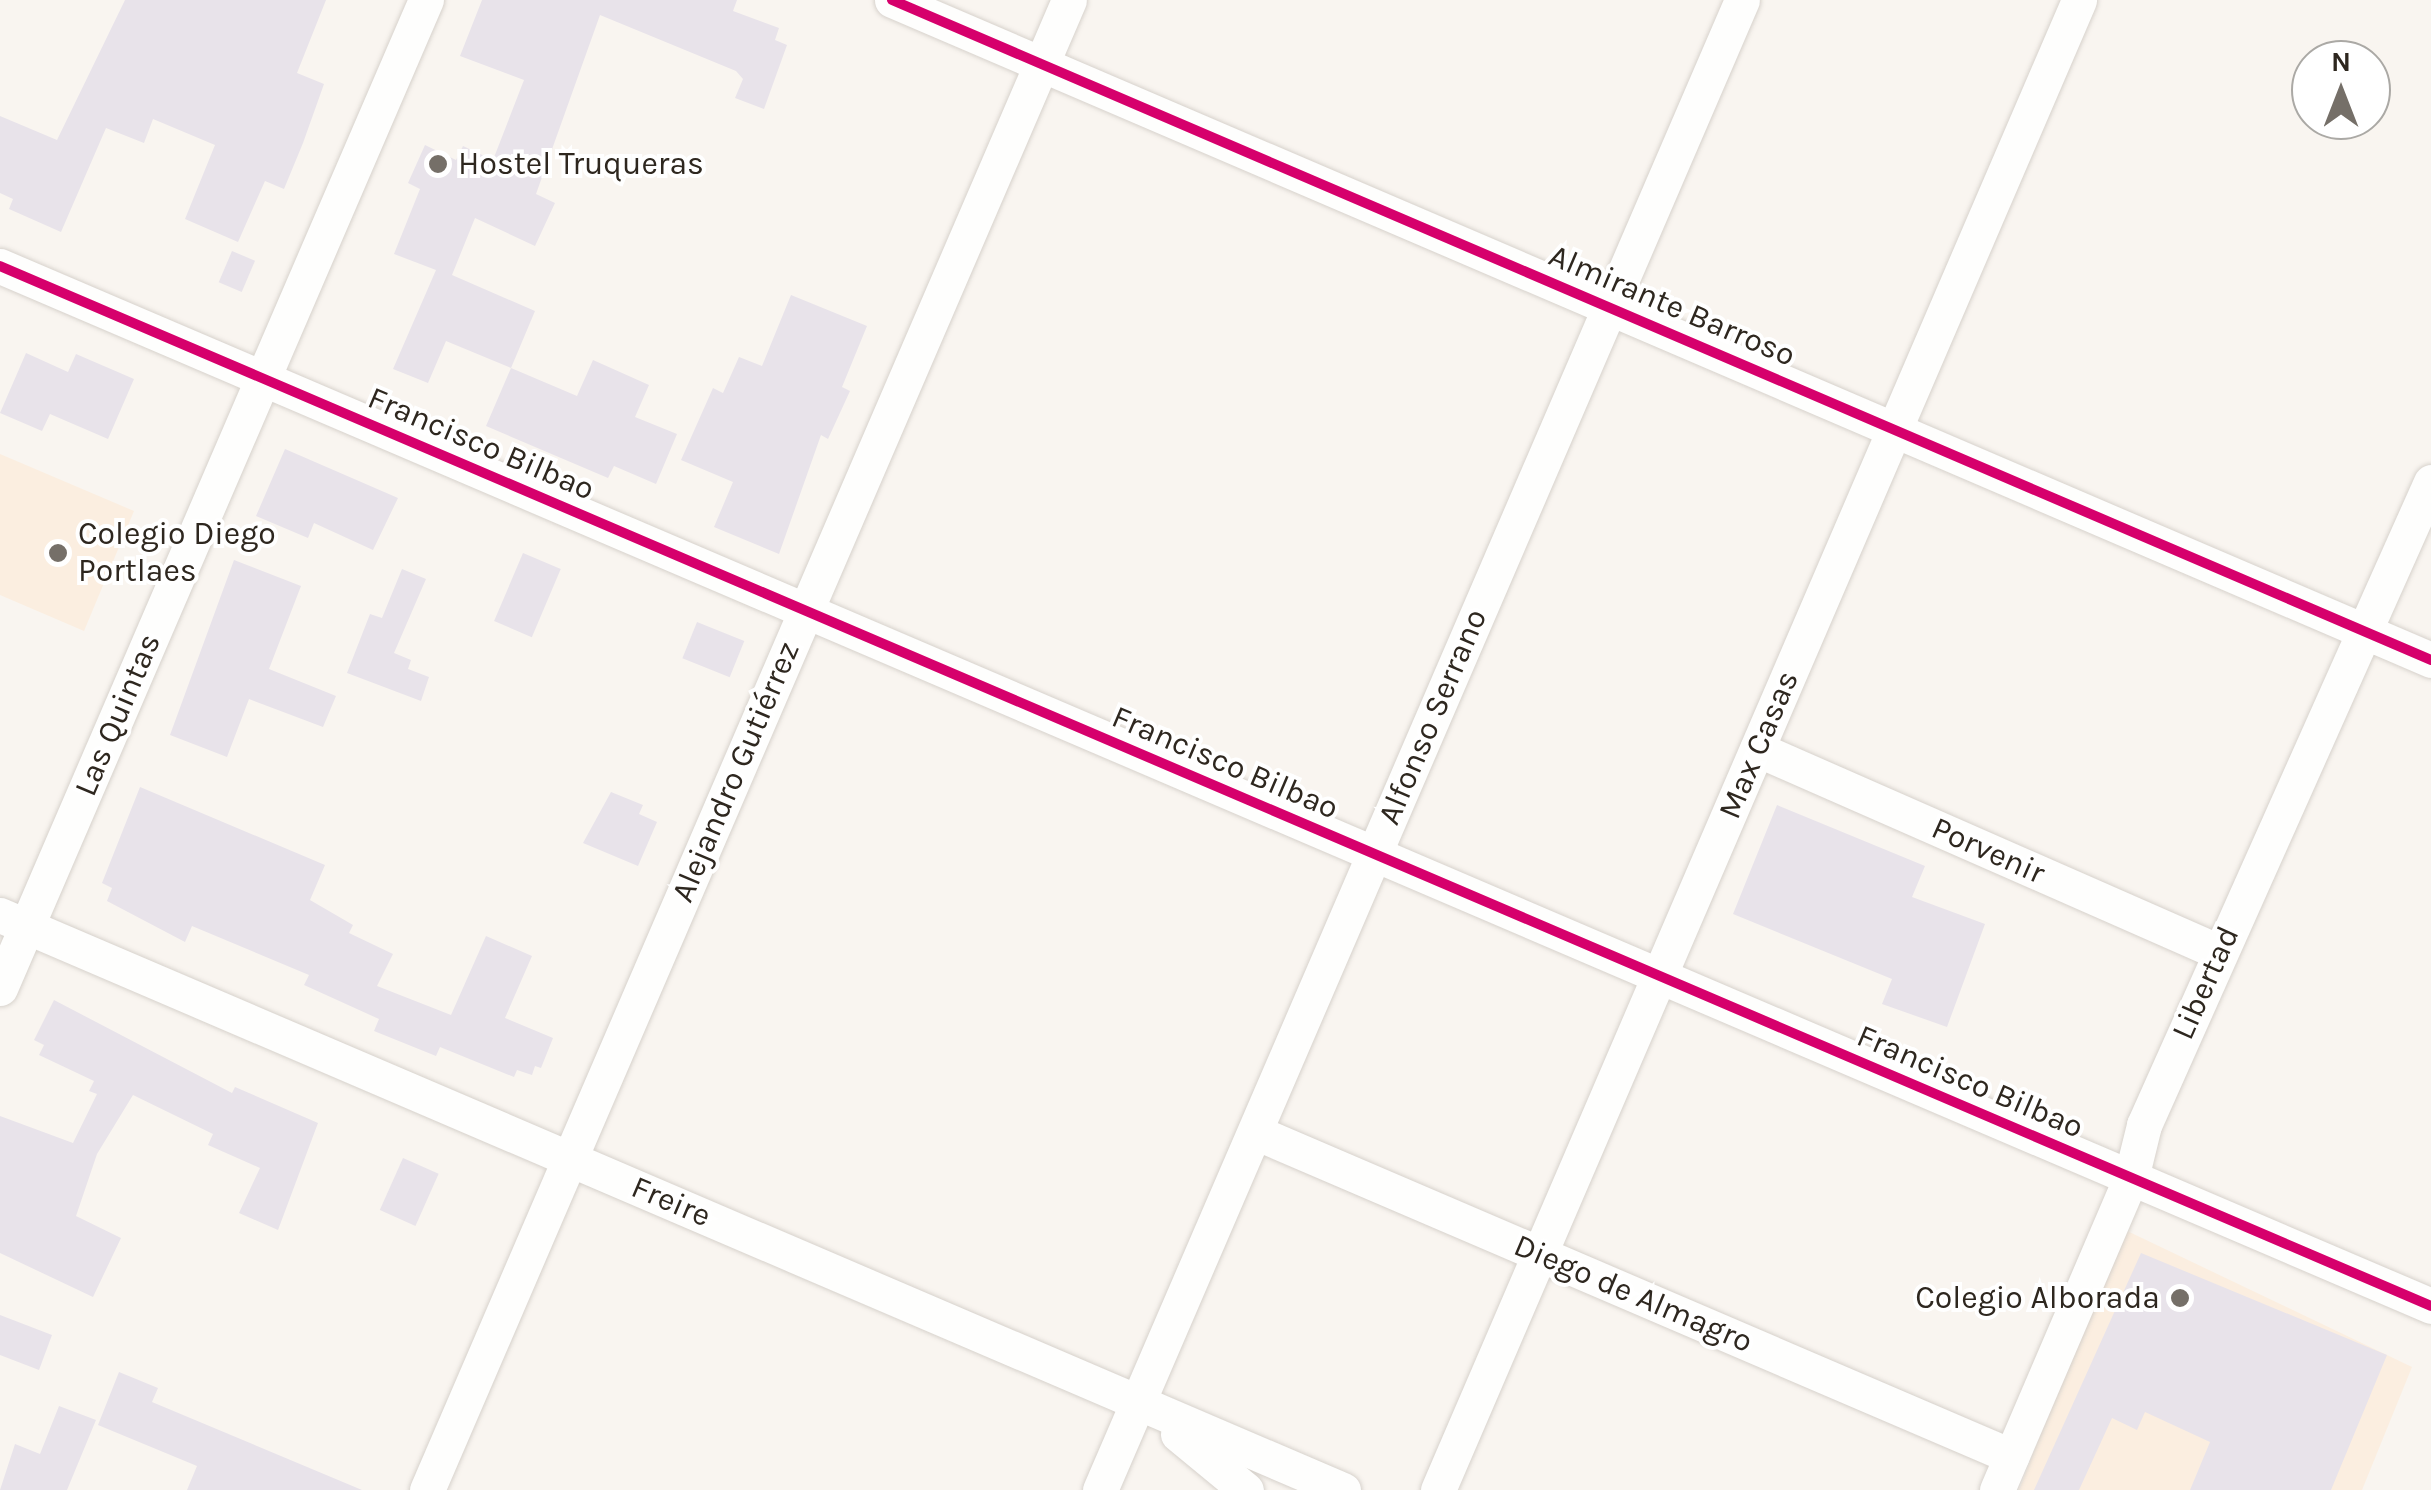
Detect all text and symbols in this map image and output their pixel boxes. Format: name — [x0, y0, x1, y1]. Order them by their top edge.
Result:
north arrow — [2291, 40, 2391, 140]
text: N — [2331, 45, 2351, 78]
place label: Hostel Truqueras — [458, 145, 704, 183]
marker: Hostel Truqueras — [427, 153, 449, 175]
street label: Almirante Barroso — [1543, 237, 1801, 375]
street label: Francisco Bilbao — [362, 379, 600, 509]
place label: Colegio Diego Portlaes — [78, 516, 276, 591]
marker: Colegio Diego Portlaes — [47, 542, 69, 564]
street label: Alfonso Serrano — [1370, 603, 1496, 831]
street label: Las Quintas — [67, 628, 169, 802]
street label: Alejandro Gutiérrez — [664, 636, 808, 908]
street label: Max Casas — [1711, 665, 1807, 825]
street label: Francisco Bilbao — [1106, 698, 1344, 828]
street label: Porvenir — [1926, 809, 2050, 893]
street label: Libertad — [2164, 920, 2248, 1046]
street label: Francisco Bilbao — [1851, 1017, 2089, 1147]
street label: Freire — [626, 1168, 716, 1236]
street label: Diego de Almagro — [1508, 1226, 1758, 1362]
place label: Colegio Alborada — [1915, 1279, 2160, 1317]
marker: Colegio Alborada — [2169, 1287, 2191, 1309]

